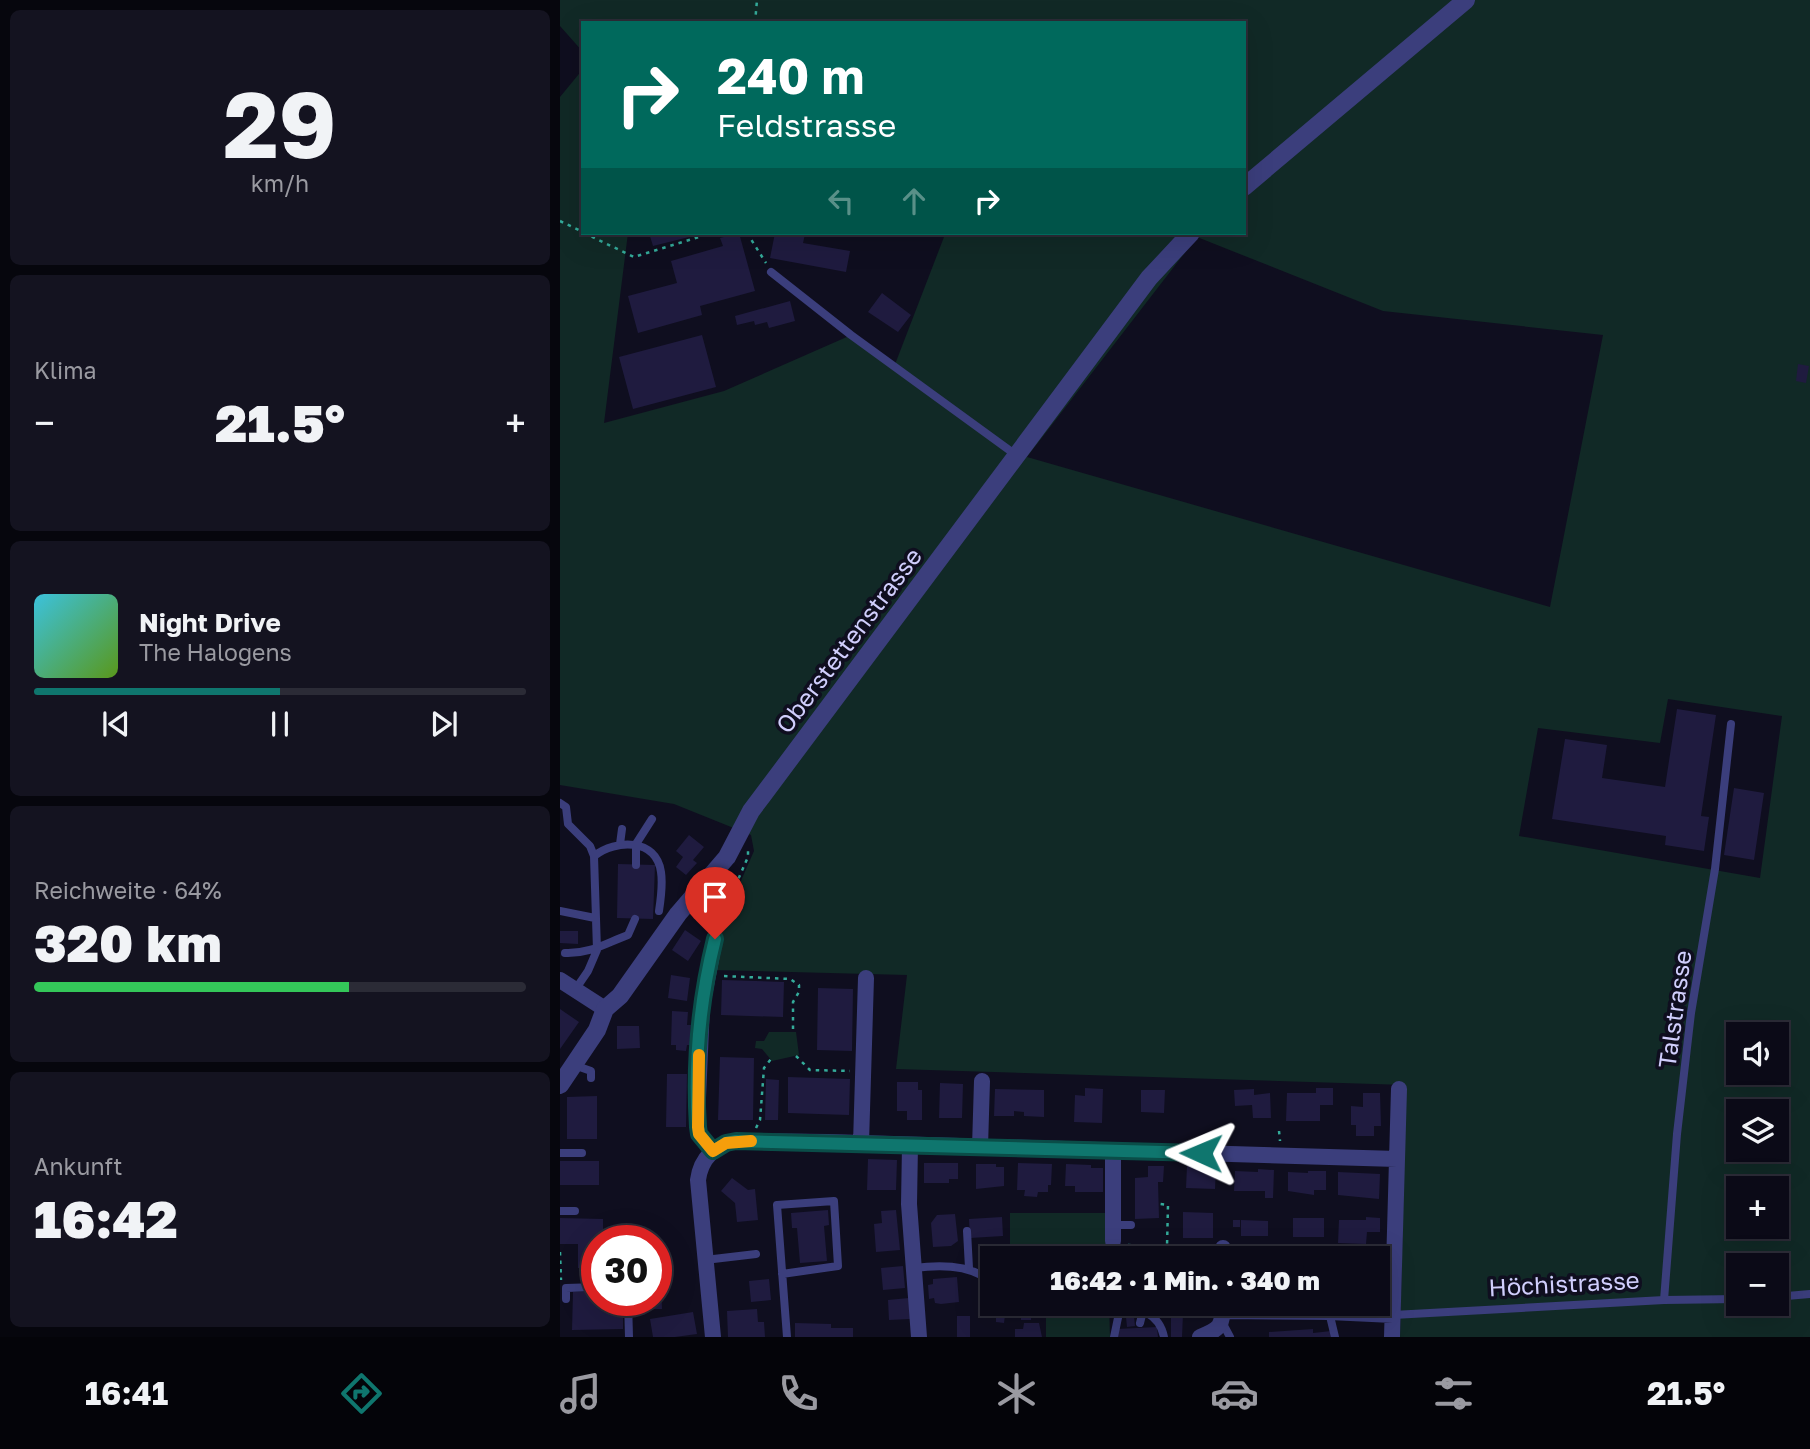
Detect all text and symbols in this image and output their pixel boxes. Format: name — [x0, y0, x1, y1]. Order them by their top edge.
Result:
text: 240 m — [717, 46, 865, 105]
icon: right — [602, 49, 693, 140]
text: 29 — [223, 69, 337, 178]
text: Feldstrasse — [717, 106, 896, 144]
text: km/h — [251, 169, 309, 197]
icon: left — [822, 182, 860, 220]
icon: ahead — [895, 182, 933, 220]
icon: right — [968, 182, 1006, 220]
text: Klima — [34, 356, 97, 384]
text: 21.5° — [215, 391, 345, 453]
text: − — [34, 400, 55, 445]
text: + — [505, 400, 526, 445]
street label: Oberstettenstrasse — [769, 542, 927, 738]
text: Night Drive — [139, 607, 281, 638]
text: The Halogens — [139, 638, 292, 666]
icon: previous — [97, 705, 135, 743]
icon: pause — [261, 705, 299, 743]
icon: next — [425, 705, 463, 743]
pin — [685, 867, 745, 939]
text: Reichweite · 64% — [34, 876, 221, 904]
icon: arrive — [696, 878, 734, 916]
text: 320 km — [34, 911, 222, 973]
street label: Talstrasse — [1651, 948, 1697, 1070]
map controls — [1726, 1022, 1789, 1316]
button: sound — [1726, 1022, 1789, 1085]
button: layers — [1726, 1099, 1789, 1162]
position arrow — [1164, 1116, 1238, 1190]
text: Ankunft — [34, 1152, 122, 1180]
button: + — [1726, 1176, 1789, 1239]
text: 16:42 — [34, 1187, 178, 1249]
speed limit sign: 30 — [581, 1225, 672, 1316]
button: − — [1726, 1253, 1789, 1316]
text: 16:42 · 1 Min. · 340 m — [1050, 1265, 1320, 1296]
street label: Höchistrasse — [1488, 1265, 1640, 1301]
icon: directions — [337, 1369, 386, 1418]
icon: music — [556, 1369, 605, 1418]
icon: phone — [774, 1369, 823, 1418]
icon: climate — [992, 1369, 1041, 1418]
icon: car — [1210, 1369, 1259, 1418]
icon: filters — [1429, 1369, 1478, 1418]
text: 16:41 — [85, 1374, 168, 1412]
text: 21.5° — [1647, 1374, 1725, 1412]

